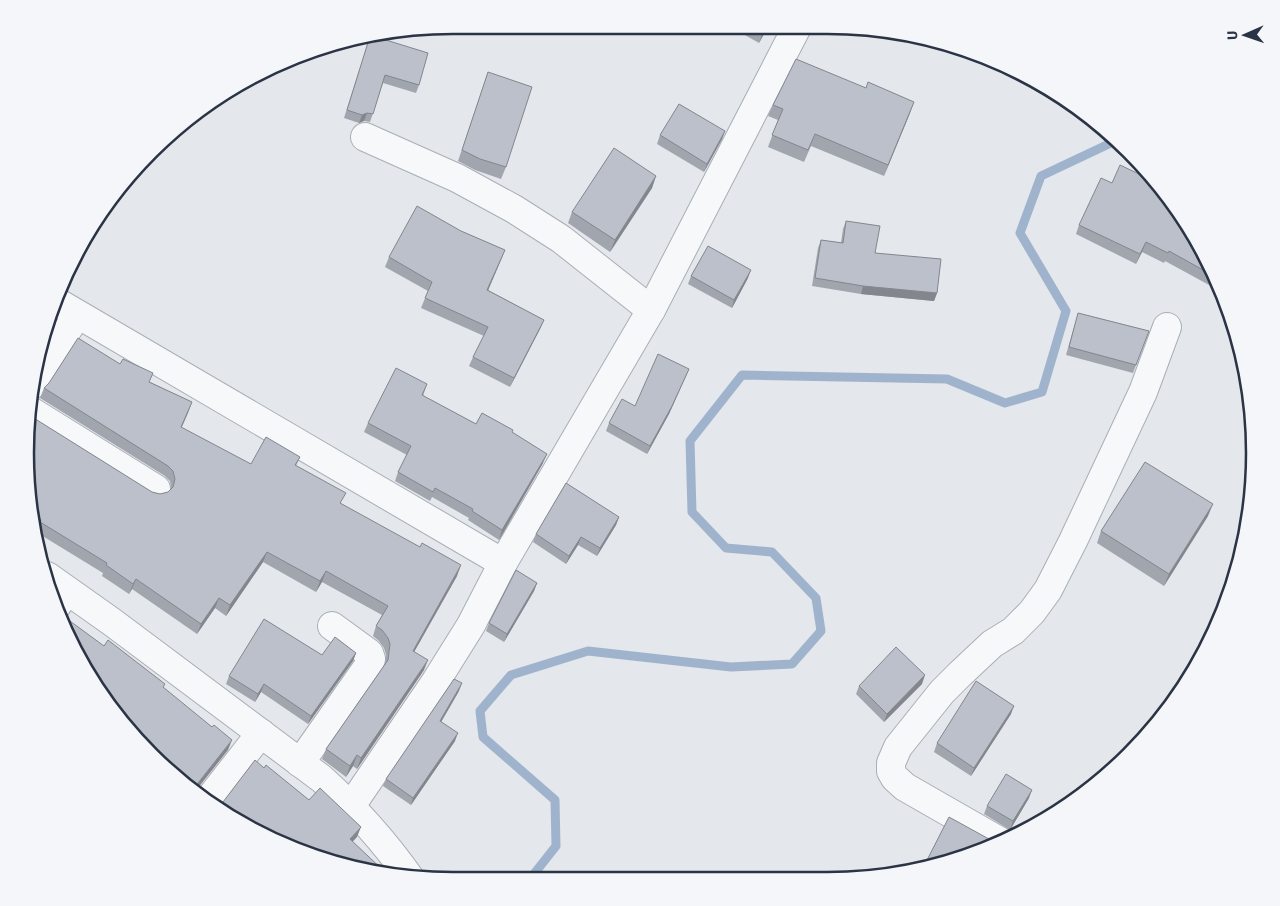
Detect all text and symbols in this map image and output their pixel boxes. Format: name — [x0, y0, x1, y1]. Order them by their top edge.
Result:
north arrow — [1220, 10, 1270, 60]
text: U — [1224, 31, 1241, 40]

